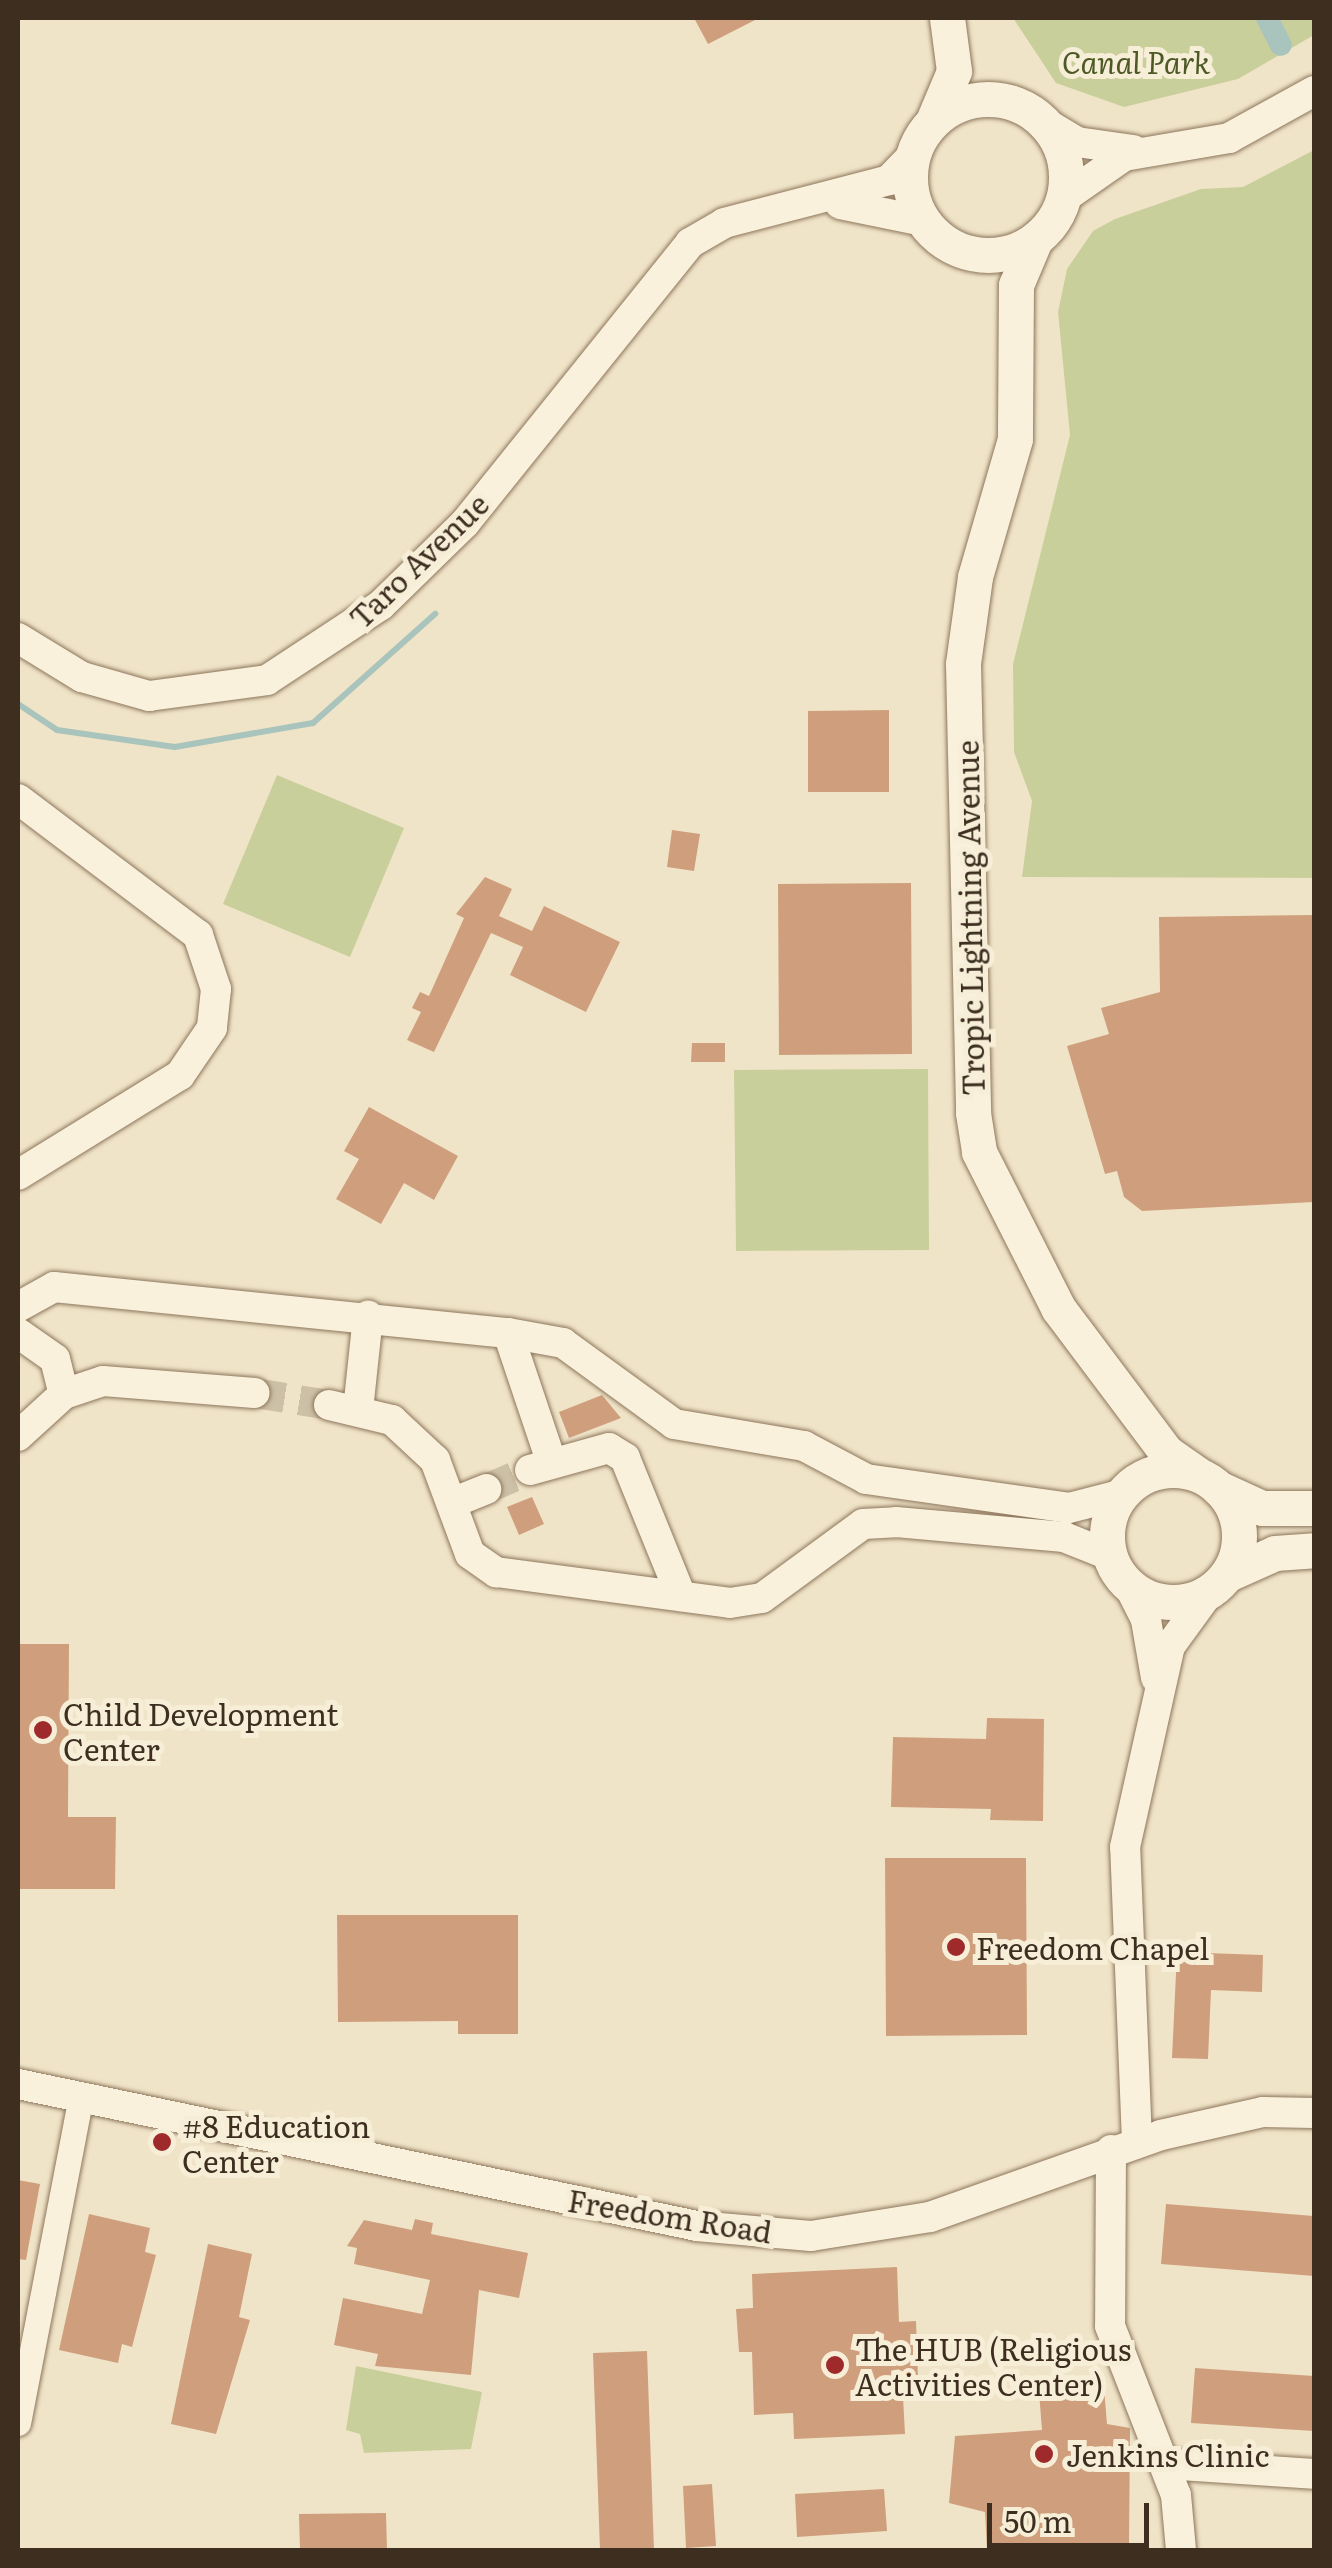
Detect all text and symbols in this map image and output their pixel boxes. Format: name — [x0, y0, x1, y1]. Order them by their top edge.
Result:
park label: Canal Park — [1062, 43, 1210, 79]
street label: Taro Avenue — [341, 485, 495, 635]
street label: Tropic Lightning Avenue — [948, 740, 990, 1096]
place label: Child Development Center — [63, 1695, 338, 1766]
marker: Child Development Center — [32, 1719, 54, 1741]
place label: Freedom Chapel — [976, 1929, 1209, 1965]
marker: Freedom Chapel — [945, 1936, 967, 1958]
place label: #8 Education Center — [182, 2107, 370, 2178]
marker: #8 Education Center — [151, 2131, 173, 2153]
street label: Freedom Road — [565, 2181, 775, 2249]
place label: The HUB (Religious Activities Center) — [855, 2330, 1131, 2400]
marker: The HUB (Religious Activities Center) — [824, 2354, 846, 2376]
place label: Jenkins Clinic — [1066, 2436, 1270, 2472]
marker: Jenkins Clinic — [1031, 2441, 1057, 2467]
scale bar — [992, 2483, 1154, 2545]
text: 50 m — [1004, 2498, 1072, 2542]

